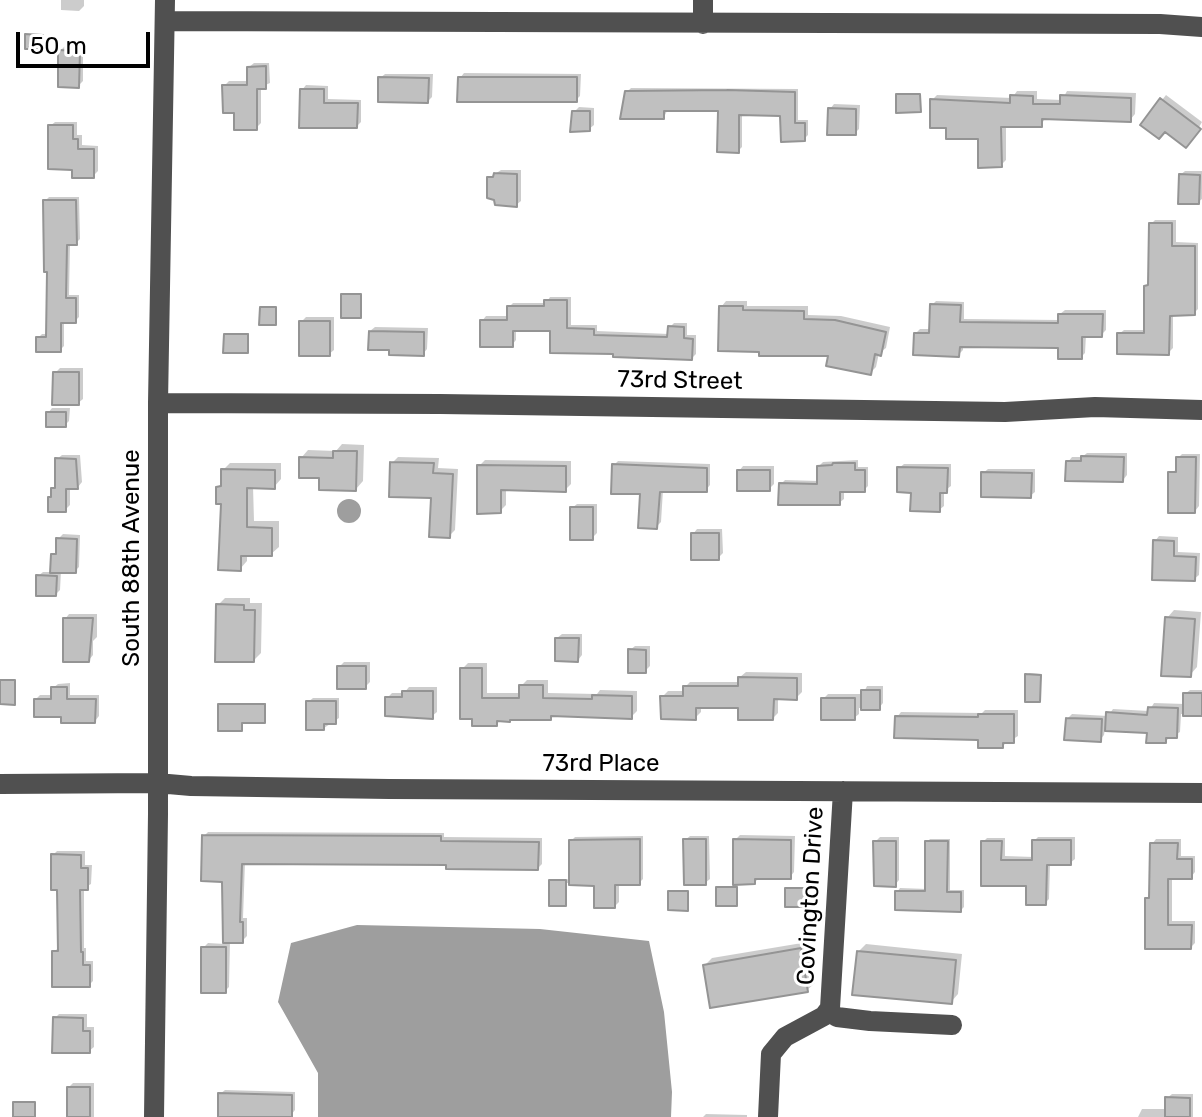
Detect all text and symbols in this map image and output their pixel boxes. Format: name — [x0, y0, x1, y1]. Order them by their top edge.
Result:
scale bar — [20, 16, 154, 66]
text: 50 m — [30, 32, 87, 60]
street label: 73rd Street — [617, 366, 743, 396]
street label: South 88th Avenue — [118, 449, 146, 667]
street label: 73rd Place — [543, 750, 659, 778]
street label: Covington Drive — [792, 806, 830, 986]

